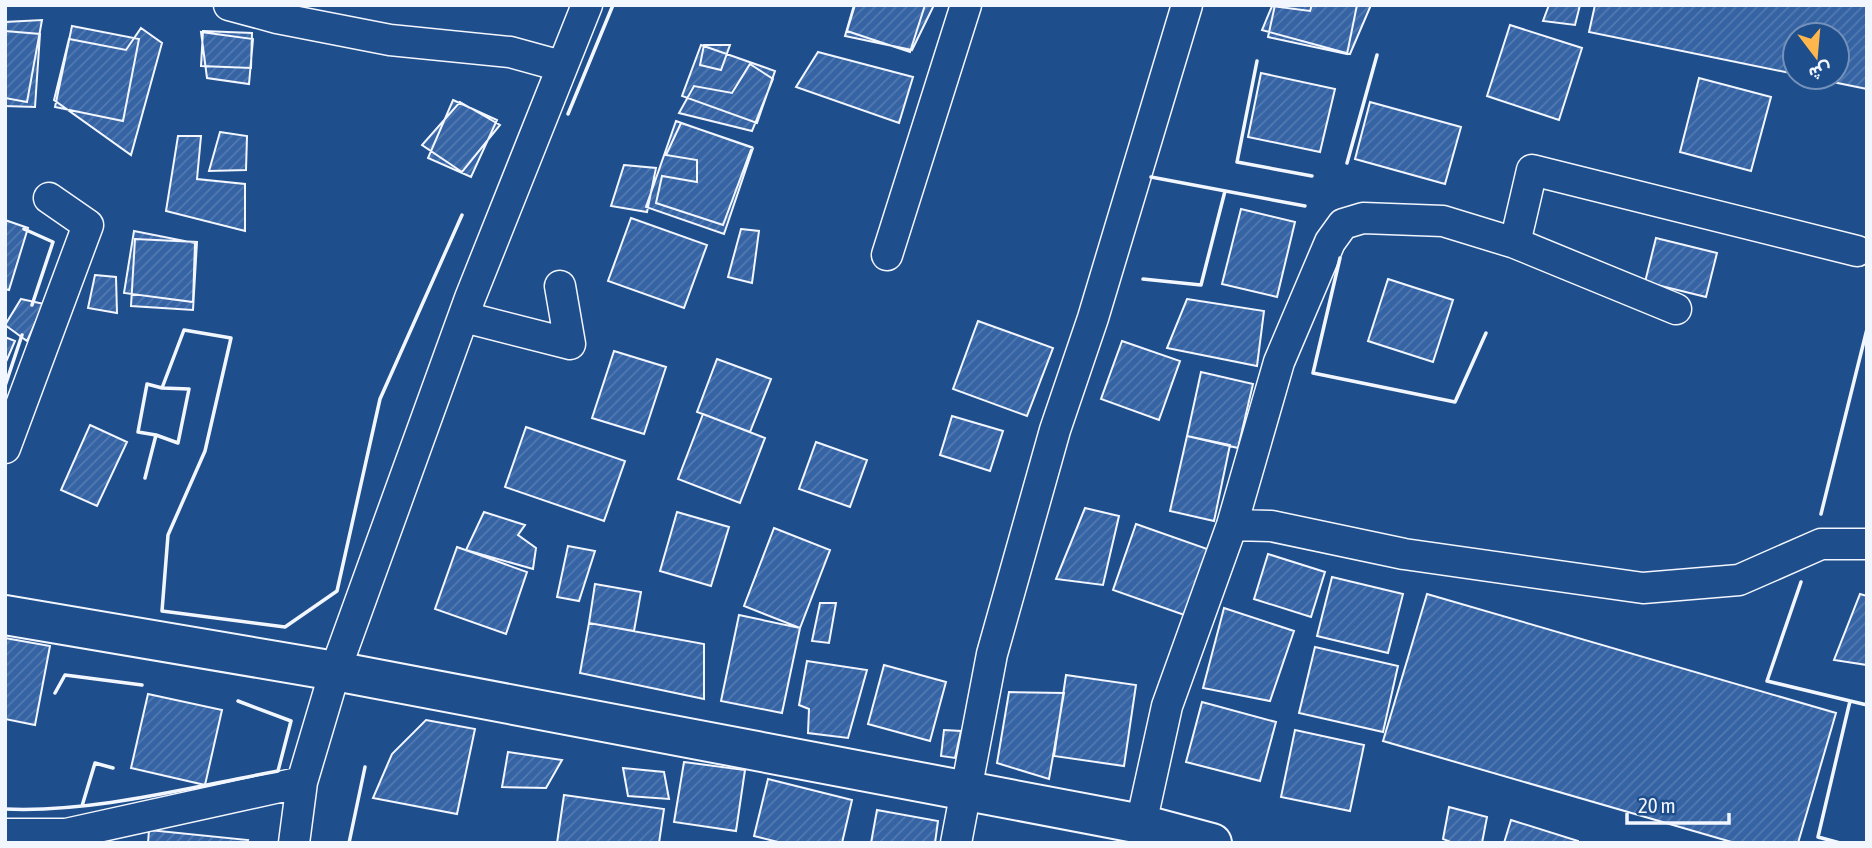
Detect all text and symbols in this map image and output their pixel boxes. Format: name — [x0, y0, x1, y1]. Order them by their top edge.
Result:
north arrow — [1781, 21, 1851, 91]
text: ش — [1806, 58, 1835, 86]
scale bar — [1627, 782, 1728, 826]
text: 20 m — [1638, 793, 1676, 817]

